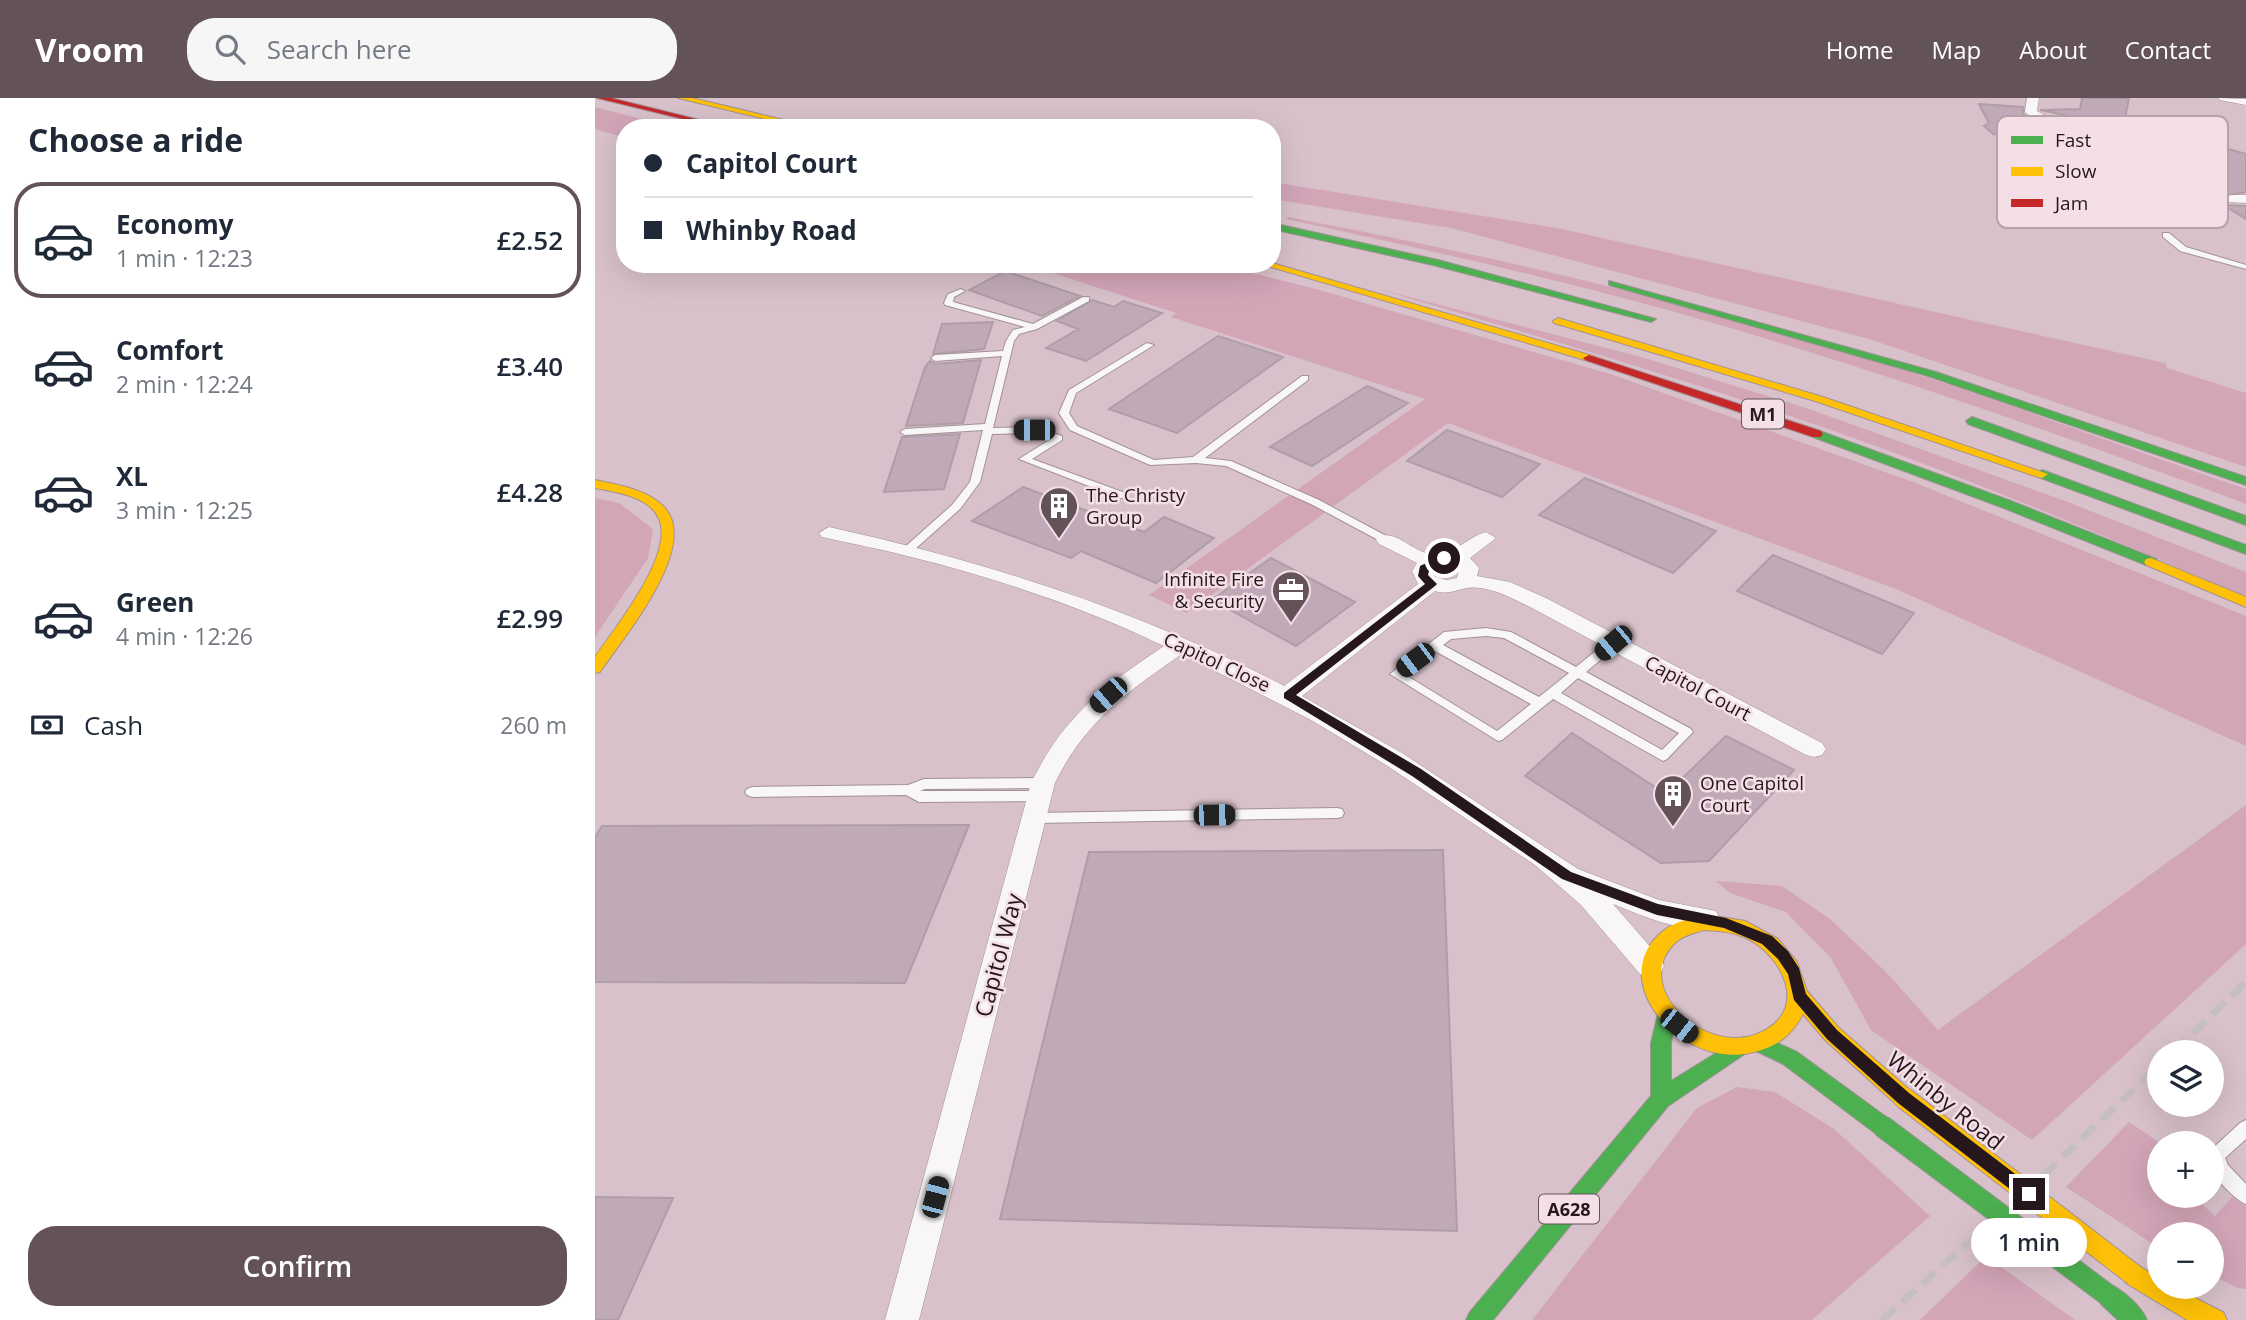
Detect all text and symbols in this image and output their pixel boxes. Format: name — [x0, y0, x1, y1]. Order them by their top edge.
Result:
search box — [187, 18, 677, 81]
text: Vroom — [35, 27, 145, 72]
icon: search — [211, 30, 249, 68]
text: Search here — [267, 31, 412, 67]
text: Home — [1826, 33, 1894, 66]
text: Map — [1932, 33, 1981, 66]
text: About — [2019, 33, 2087, 66]
text: Contact — [2125, 33, 2211, 66]
legend — [1997, 116, 2228, 228]
text: Choose a ride — [28, 118, 243, 161]
text: Fast — [2055, 127, 2091, 153]
text: Capitol Court — [686, 145, 858, 181]
text: Slow — [2055, 158, 2097, 184]
text: Jam — [2053, 190, 2088, 216]
text: Economy — [116, 206, 234, 242]
icon: car — [32, 209, 95, 272]
text: Whinby Road — [686, 212, 857, 248]
text: £2.52 — [496, 222, 563, 258]
text: 1 min · 12:23 — [116, 242, 253, 274]
text: Comfort — [116, 332, 223, 368]
icon: car — [32, 335, 95, 398]
text: £3.40 — [496, 348, 563, 384]
text: 2 min · 12:24 — [116, 368, 253, 400]
road number: M1 — [1742, 400, 1784, 428]
car — [1014, 420, 1056, 441]
text: XL — [116, 458, 148, 494]
icon: car — [32, 461, 95, 524]
text: £4.28 — [496, 474, 563, 510]
place label: The Christy Group — [1086, 482, 1186, 530]
building icon: The Christy Group — [1038, 485, 1080, 540]
text: 3 min · 12:25 — [116, 494, 253, 526]
route start — [1428, 542, 1460, 574]
place label: Infinite Fire & Security — [1164, 566, 1264, 614]
office icon: Infinite Fire & Security — [1270, 569, 1312, 624]
text: Green — [116, 584, 194, 620]
icon: car — [32, 587, 95, 650]
text: £2.99 — [496, 600, 563, 636]
text: 4 min · 12:26 — [116, 620, 253, 652]
car — [1591, 621, 1636, 665]
street label: Capitol Close — [1159, 626, 1275, 698]
car — [1392, 639, 1439, 681]
street label: Capitol Court — [1640, 649, 1756, 727]
car — [1086, 673, 1131, 717]
icon: cash — [28, 706, 66, 744]
text: Cash — [84, 707, 143, 743]
text: 260 m — [500, 709, 567, 741]
place label: One Capitol Court — [1700, 770, 1804, 818]
building icon: One Capitol Court — [1652, 773, 1694, 828]
car — [1193, 804, 1236, 826]
street label: Capitol Way — [966, 889, 1030, 1020]
car — [1656, 1005, 1703, 1047]
map controls — [2147, 1040, 2224, 1299]
button: layers — [2147, 1040, 2224, 1117]
street label: Whinby Road — [1881, 1043, 2011, 1157]
button: + — [2147, 1131, 2224, 1208]
car — [920, 1174, 951, 1220]
route end — [2013, 1178, 2045, 1210]
road number: A628 — [1539, 1194, 1599, 1224]
callout: 1 min — [1971, 1218, 2087, 1268]
button: − — [2147, 1222, 2224, 1299]
button: Confirm — [28, 1226, 567, 1306]
text: 1 min — [1998, 1226, 2060, 1258]

